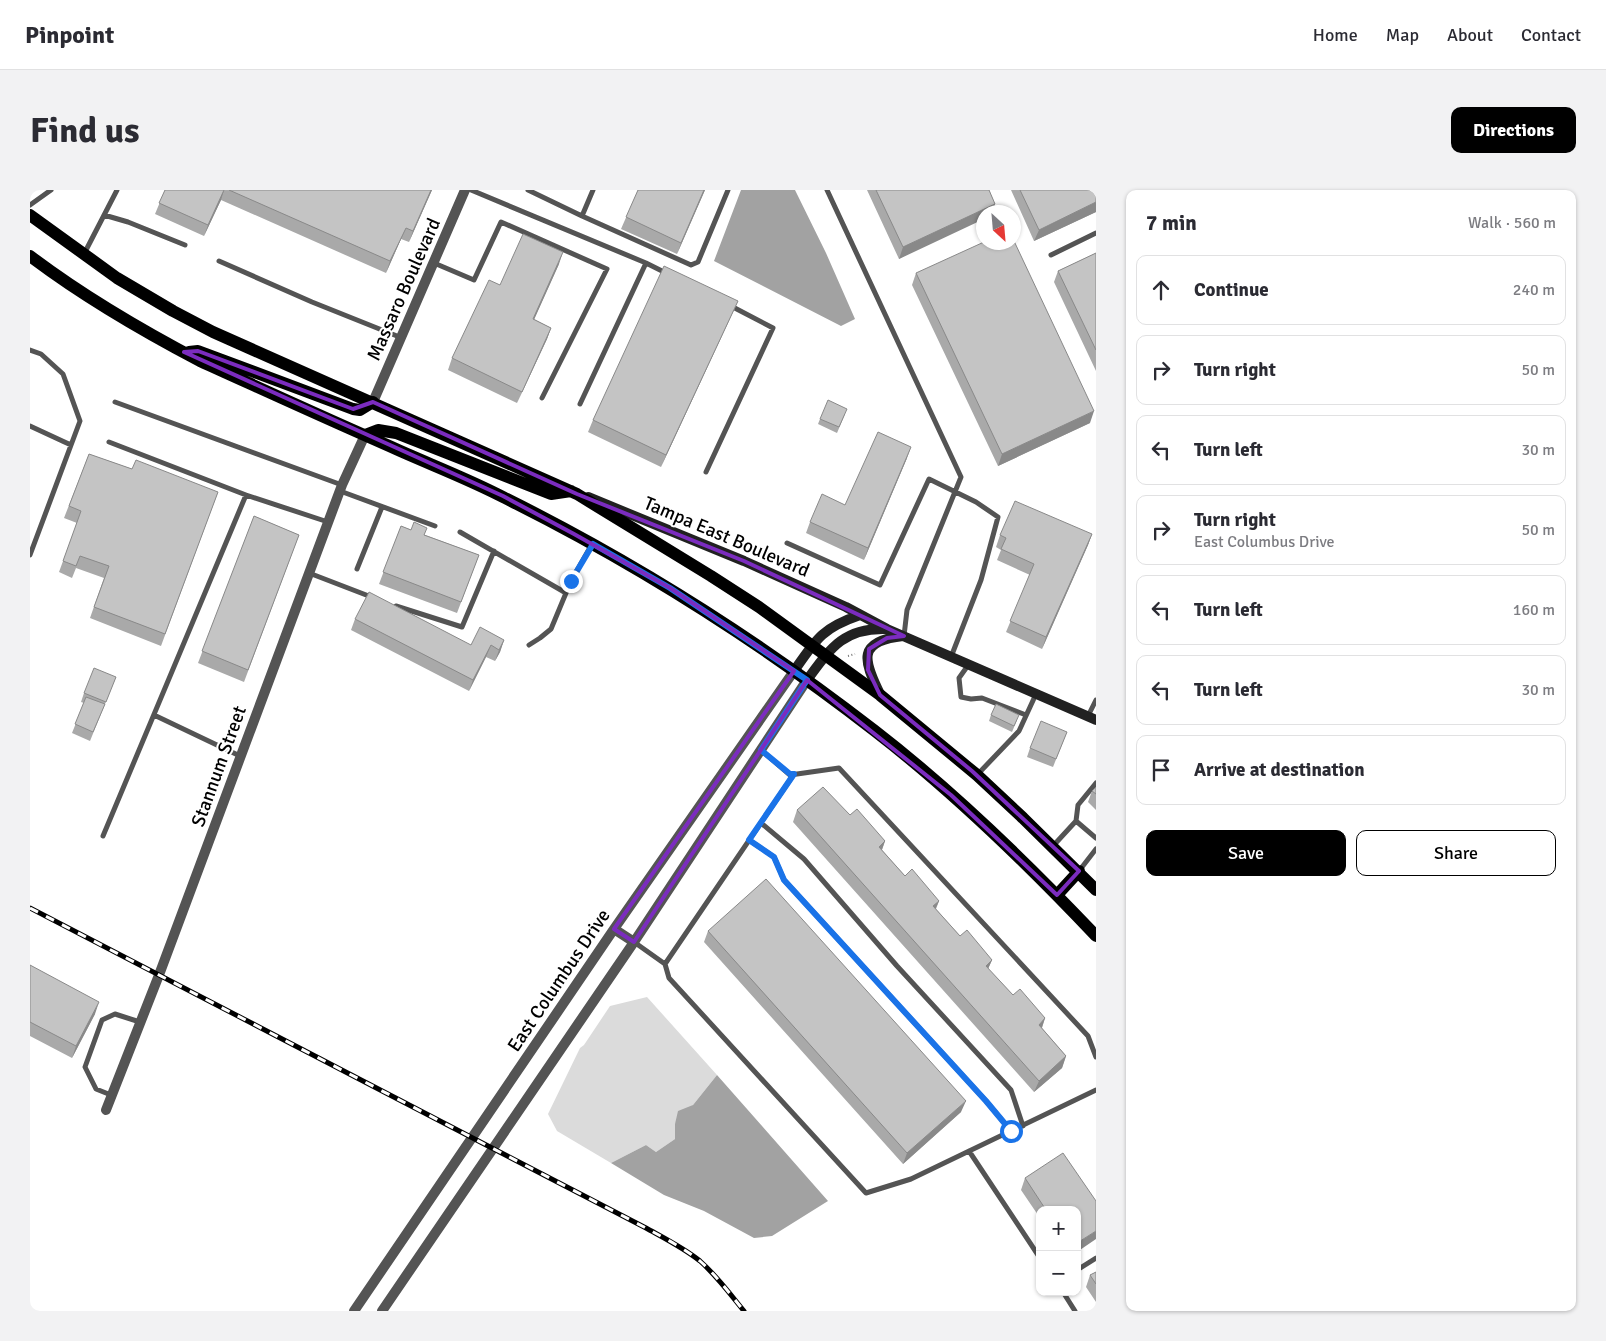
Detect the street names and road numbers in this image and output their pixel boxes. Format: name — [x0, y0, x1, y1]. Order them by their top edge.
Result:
street label: Massaro Boulevard — [362, 214, 446, 364]
street label: Tampa East Boulevard — [640, 491, 813, 583]
street label: Stannum Street — [186, 702, 252, 830]
street label: East Columbus Drive — [502, 905, 615, 1056]

